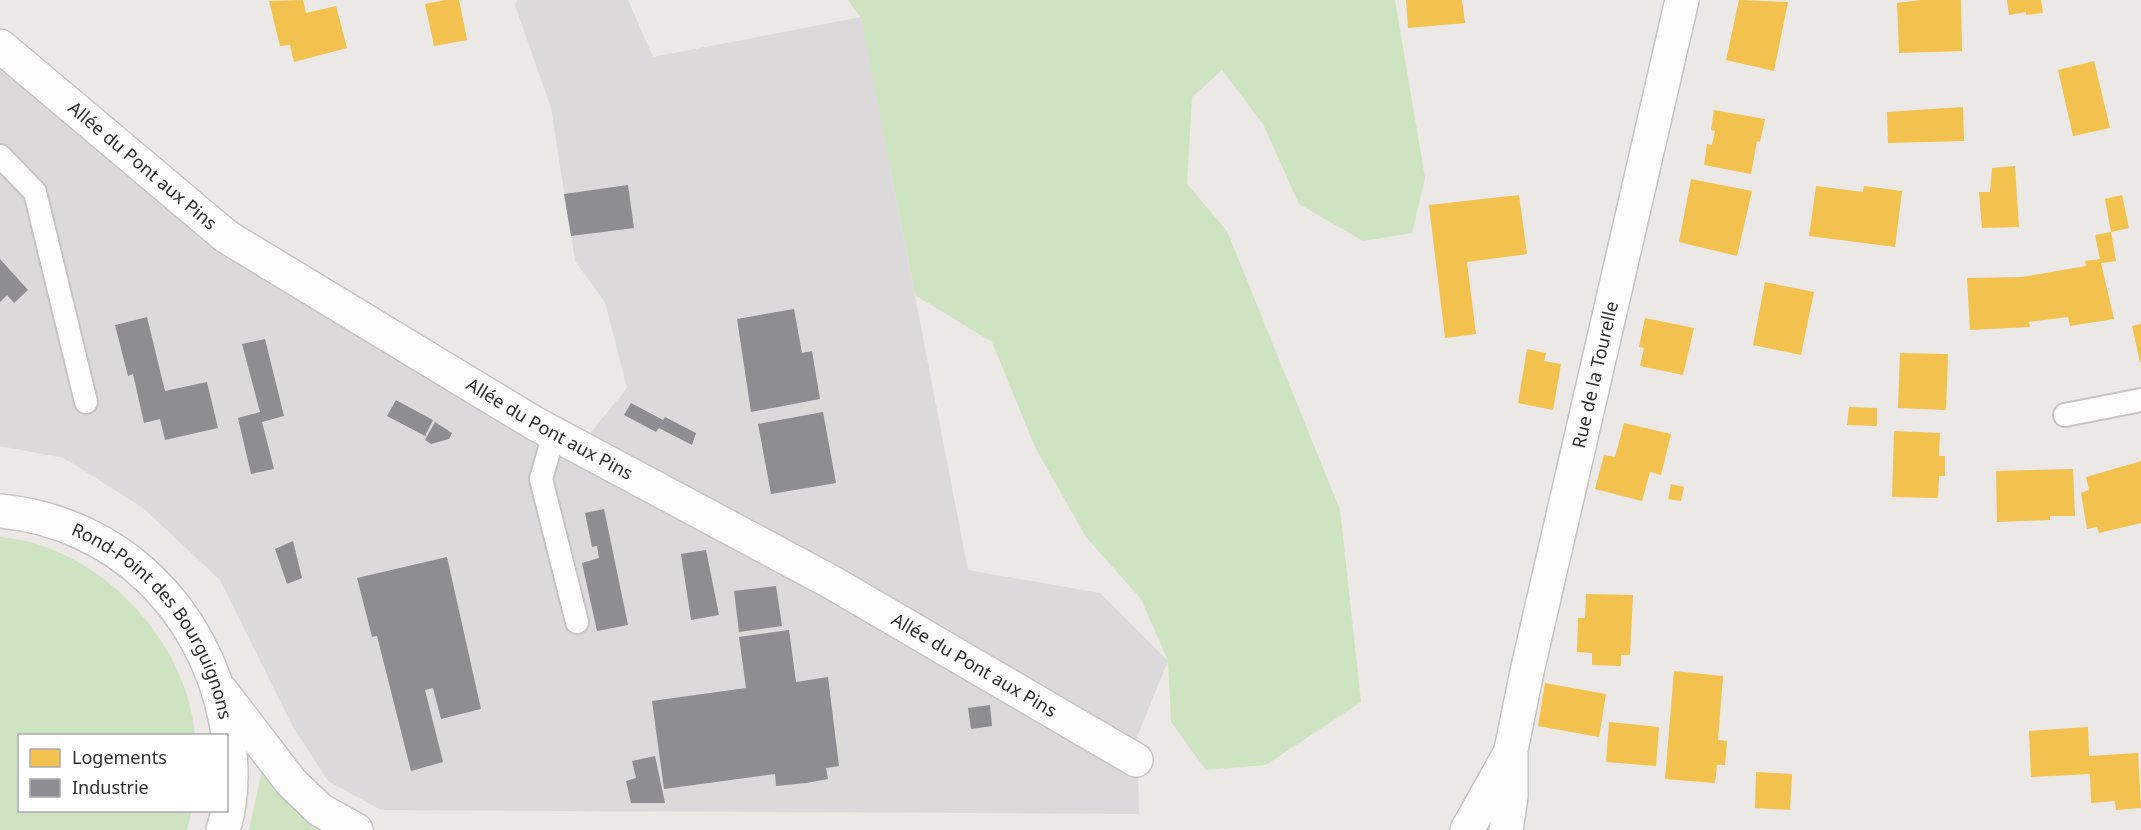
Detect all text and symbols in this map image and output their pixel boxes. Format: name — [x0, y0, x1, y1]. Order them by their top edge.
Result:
street label: Allée du Pont aux Pins — [63, 95, 222, 235]
street label: Rue de la Tourelle — [1566, 299, 1623, 450]
street label: Allée du Pont aux Pins — [462, 372, 637, 485]
street label: Rond-Point des Bourguignons — [68, 517, 238, 721]
street label: Allée du Pont aux Pins — [887, 607, 1062, 722]
legend — [18, 734, 228, 812]
text: Logements — [72, 745, 167, 769]
text: Industrie — [72, 775, 149, 799]

